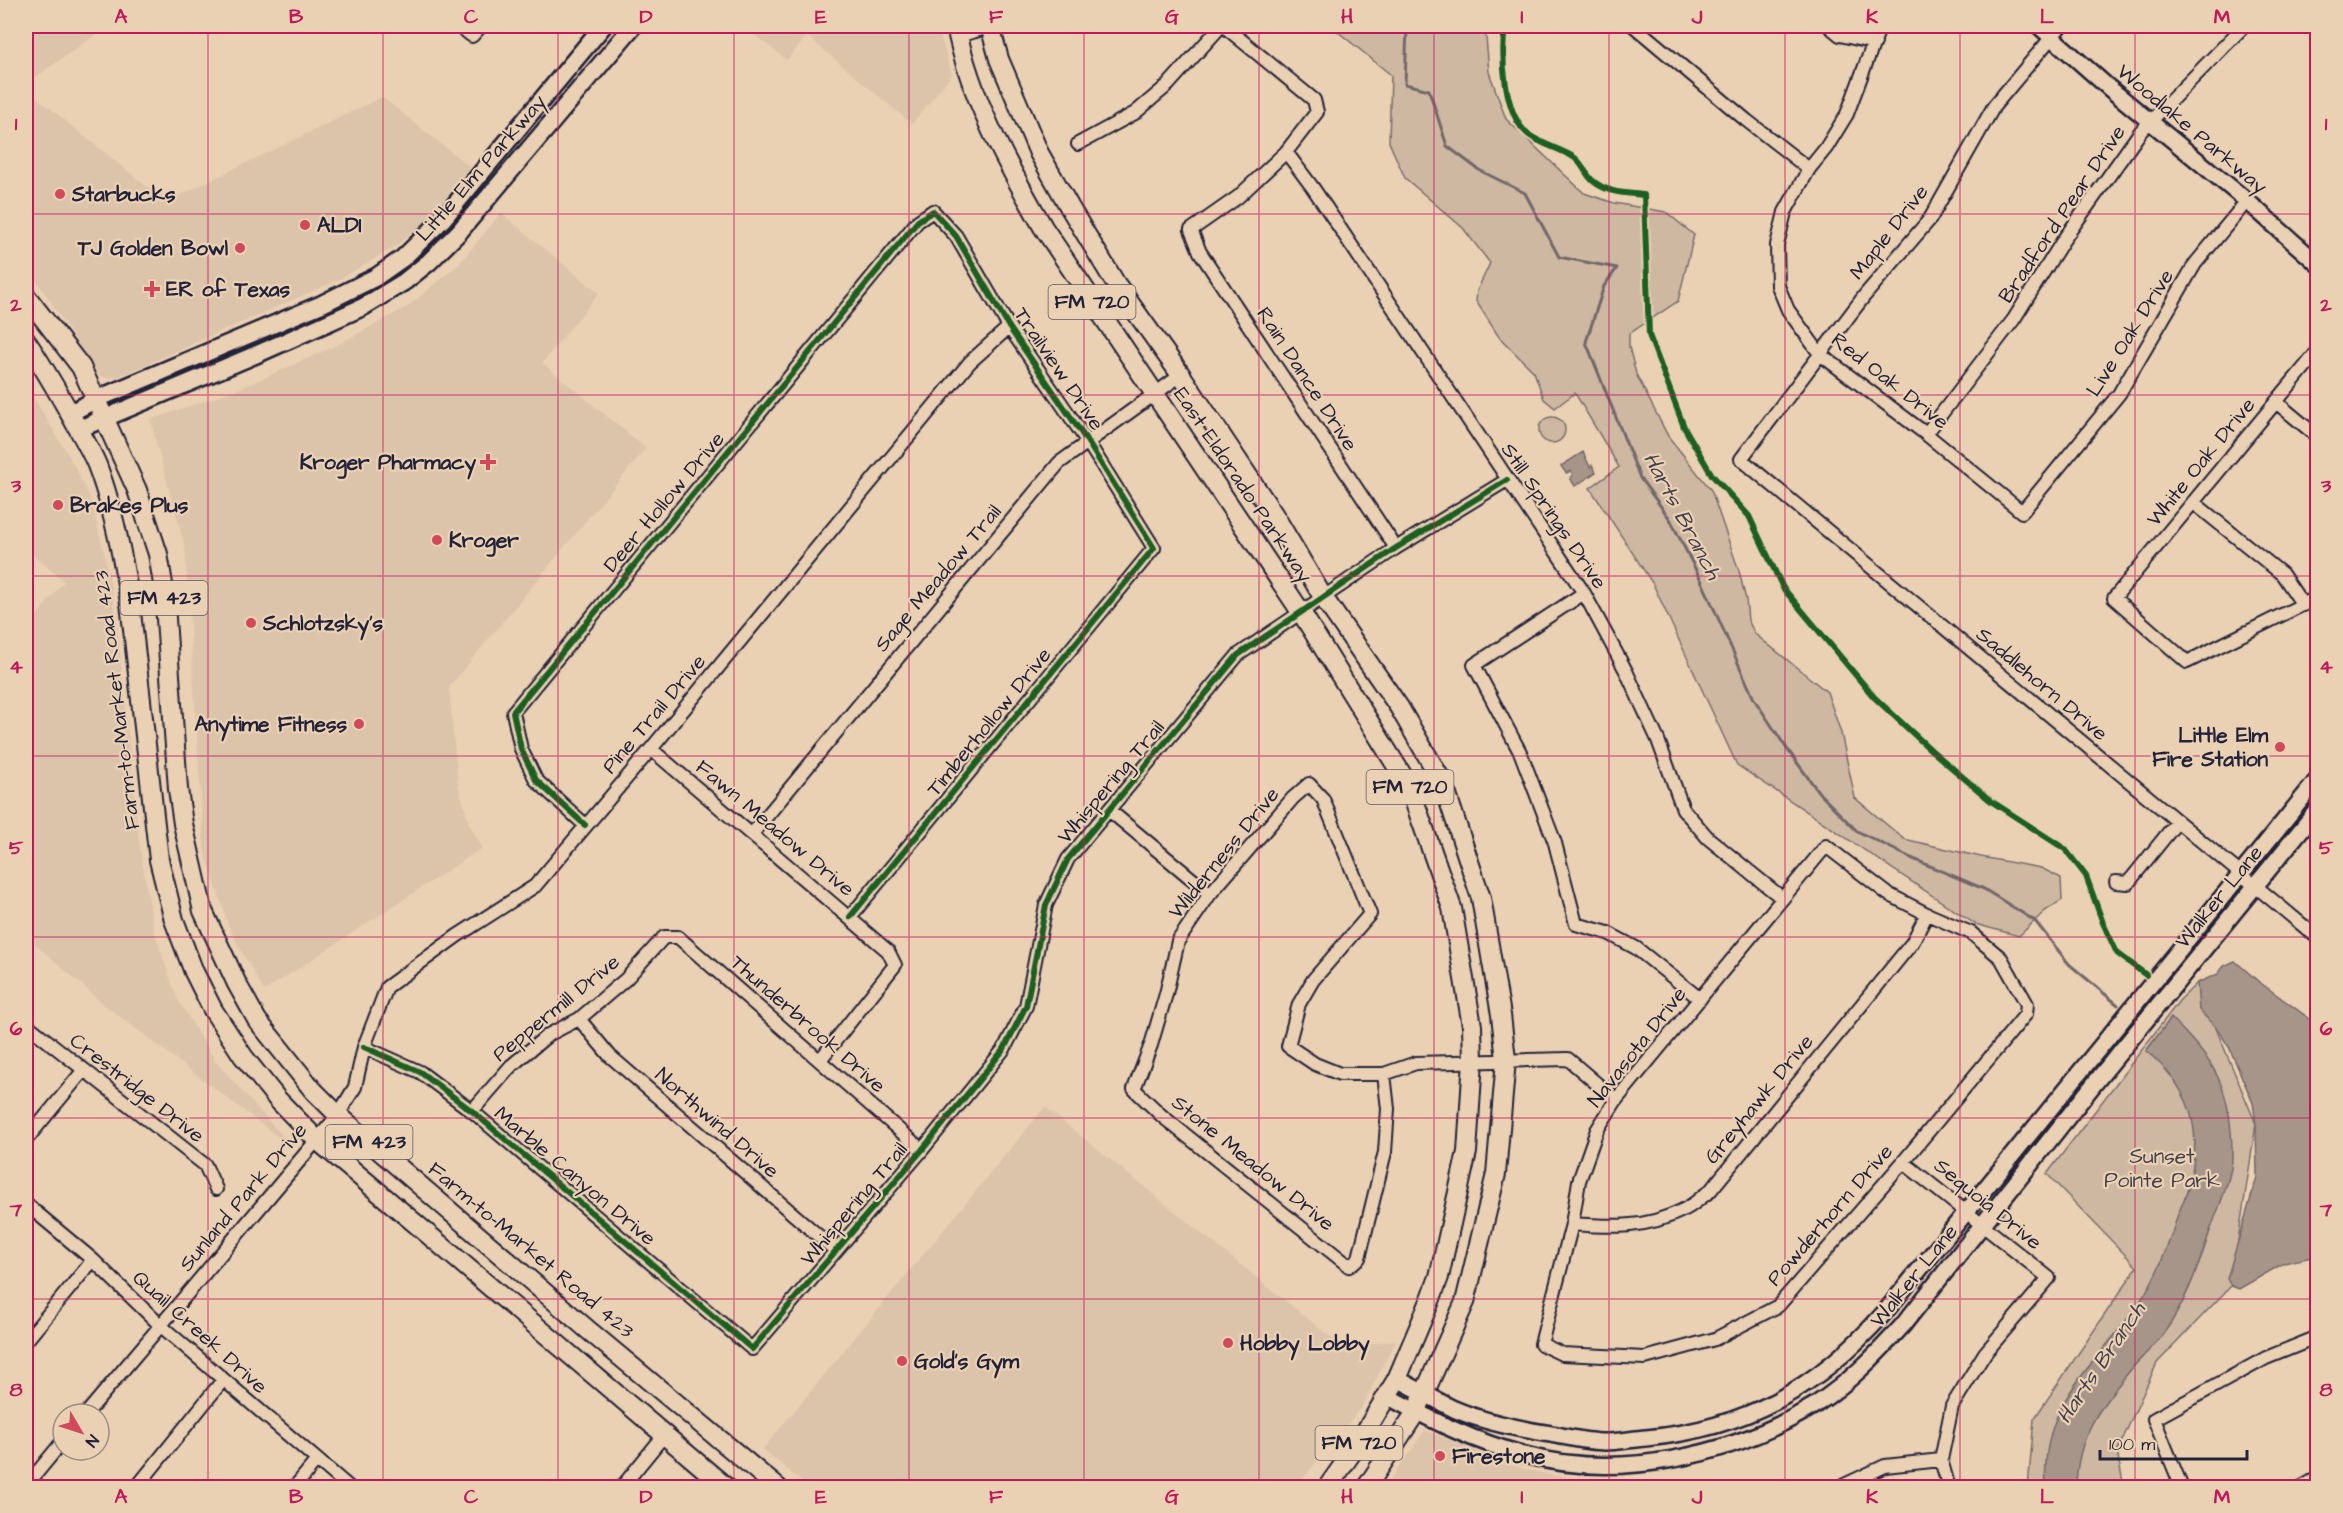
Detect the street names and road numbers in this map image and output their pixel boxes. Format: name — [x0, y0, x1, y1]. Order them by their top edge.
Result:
street label: Woodlake Parkway — [2109, 57, 2274, 203]
street label: Little Elm Parkway — [409, 88, 555, 249]
street label: Bradford Pear Drive — [1992, 119, 2132, 309]
street label: Maple Drive — [1843, 178, 1936, 286]
street label: Live Oak Drive — [2079, 264, 2181, 402]
road number: FM 720 — [1048, 285, 1136, 319]
street label: Trailview Drive — [1007, 301, 1111, 437]
street label: Rain Dance Drive — [1250, 301, 1364, 457]
street label: Red Oak Drive — [1825, 326, 1955, 436]
street label: East Eldorado Parkway — [1165, 382, 1320, 590]
street label: White Oak Drive — [2140, 391, 2262, 533]
street label: Deer Hollow Drive — [597, 426, 731, 578]
street label: Still Springs Drive — [1492, 437, 1614, 596]
street label: Sage Meadow Trail — [868, 498, 1010, 659]
street label: Farm-to-Market Road 423 — [87, 568, 147, 831]
road number: FM 423 — [120, 581, 207, 615]
street label: Saddlehorn Drive — [1970, 620, 2114, 748]
street label: Timberhollow Drive — [920, 641, 1058, 803]
street label: Pine Trail Drive — [595, 648, 713, 780]
street label: Whispering Trail — [1051, 714, 1173, 851]
street label: Fawn Meadow Drive — [689, 753, 861, 903]
road number: FM 720 — [1366, 770, 1454, 804]
street label: Wilderness Drive — [1162, 781, 1286, 925]
street label: Walker Lane — [2168, 839, 2270, 955]
street label: Peppermill Drive — [486, 948, 626, 1069]
street label: Thunderbrook Drive — [724, 948, 892, 1100]
street label: Navasota Drive — [1581, 981, 1693, 1113]
street label: Crestridge Drive — [62, 1026, 210, 1151]
street label: Greyhawk Drive — [1698, 1028, 1822, 1171]
street label: Northwind Drive — [649, 1061, 785, 1185]
street label: Stone Meadow Drive — [1165, 1088, 1341, 1238]
street label: Marble Canyon Drive — [486, 1100, 662, 1254]
street label: Sunland Park Drive — [172, 1116, 314, 1278]
road number: FM 423 — [326, 1125, 412, 1159]
street label: Whispering Trail — [794, 1136, 916, 1273]
street label: Powderhorn Drive — [1760, 1138, 1900, 1292]
street label: Sequoia Drive — [1928, 1152, 2048, 1256]
street label: Farm-to-Market Road 423 — [422, 1155, 641, 1345]
street label: Walker Lane — [1863, 1218, 1965, 1334]
street label: Quail Creek Drive — [126, 1264, 274, 1400]
road number: FM 720 — [1316, 1426, 1402, 1460]

